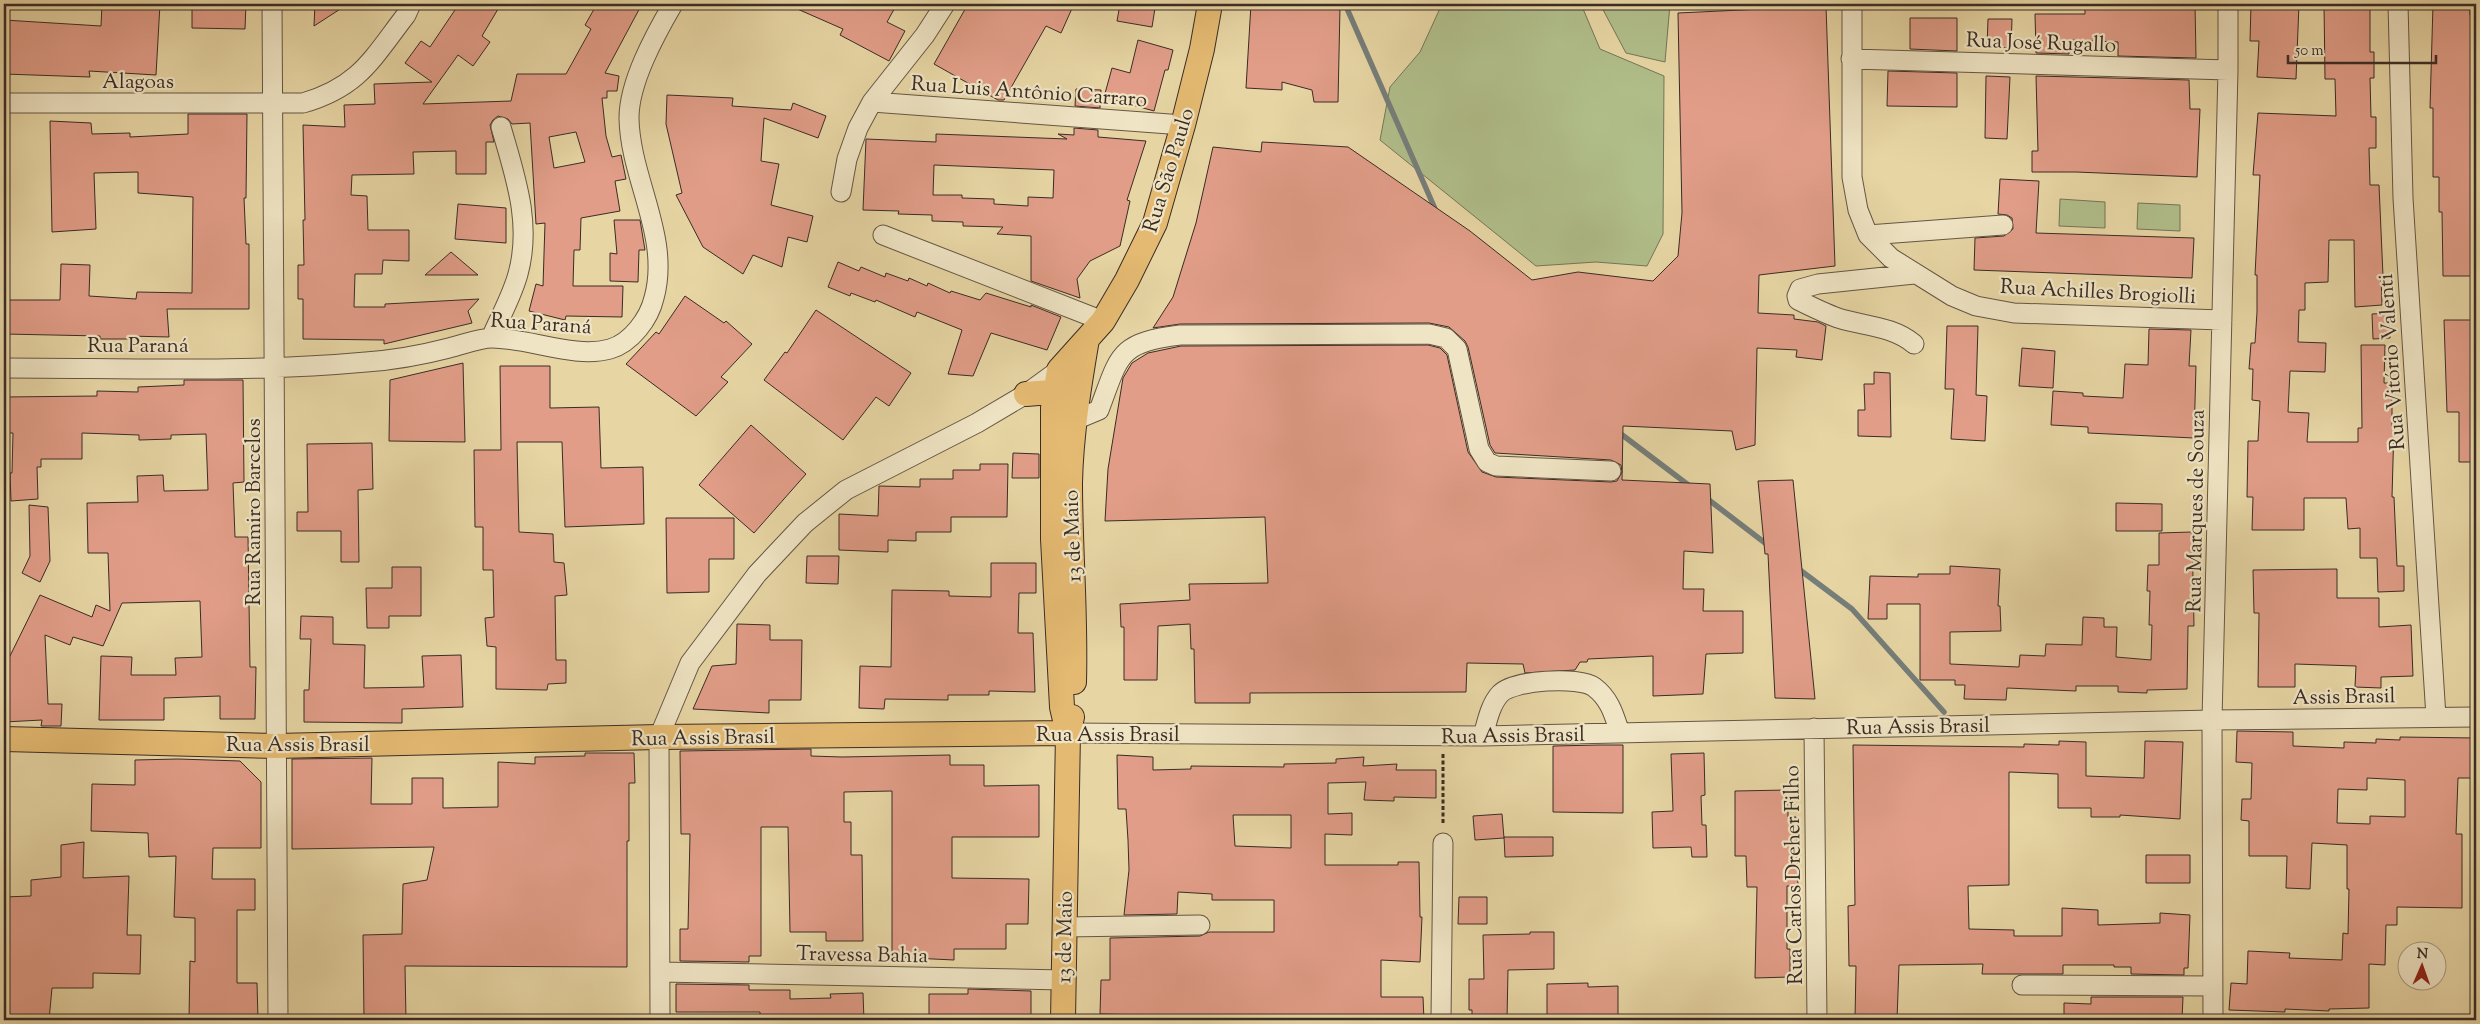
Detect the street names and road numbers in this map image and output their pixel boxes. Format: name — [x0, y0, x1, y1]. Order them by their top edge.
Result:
street label: Rua José Rugallo — [1965, 26, 2117, 62]
street label: Alagoas — [102, 68, 174, 98]
street label: Rua Luis Antônio Carraro — [910, 70, 1148, 116]
street label: Rua São Paulo — [1137, 105, 1203, 237]
street label: Rua Achilles Brogiolli — [1999, 273, 2197, 313]
street label: Rua Vitório Valenti — [2372, 273, 2414, 451]
street label: Rua Paraná — [489, 306, 593, 344]
street label: Rua Paraná — [87, 332, 189, 362]
street label: Rua Marques de Souza — [2180, 409, 2214, 613]
street label: Rua Ramiro Barcelos — [240, 418, 270, 606]
street label: 13 de Maio — [1057, 489, 1091, 583]
street label: Assis Brasil — [2292, 682, 2396, 714]
street label: Rua Assis Brasil — [1846, 712, 1990, 744]
street label: Rua Assis Brasil — [1036, 721, 1180, 751]
street label: Rua Assis Brasil — [1441, 721, 1585, 753]
street label: Rua Assis Brasil — [631, 723, 775, 755]
street label: Rua Assis Brasil — [226, 731, 370, 761]
street label: Rua Carlos Dreher Filho — [1778, 765, 1812, 985]
street label: 13 de Maio — [1050, 891, 1082, 983]
street label: Travessa Bahia — [796, 940, 928, 972]

